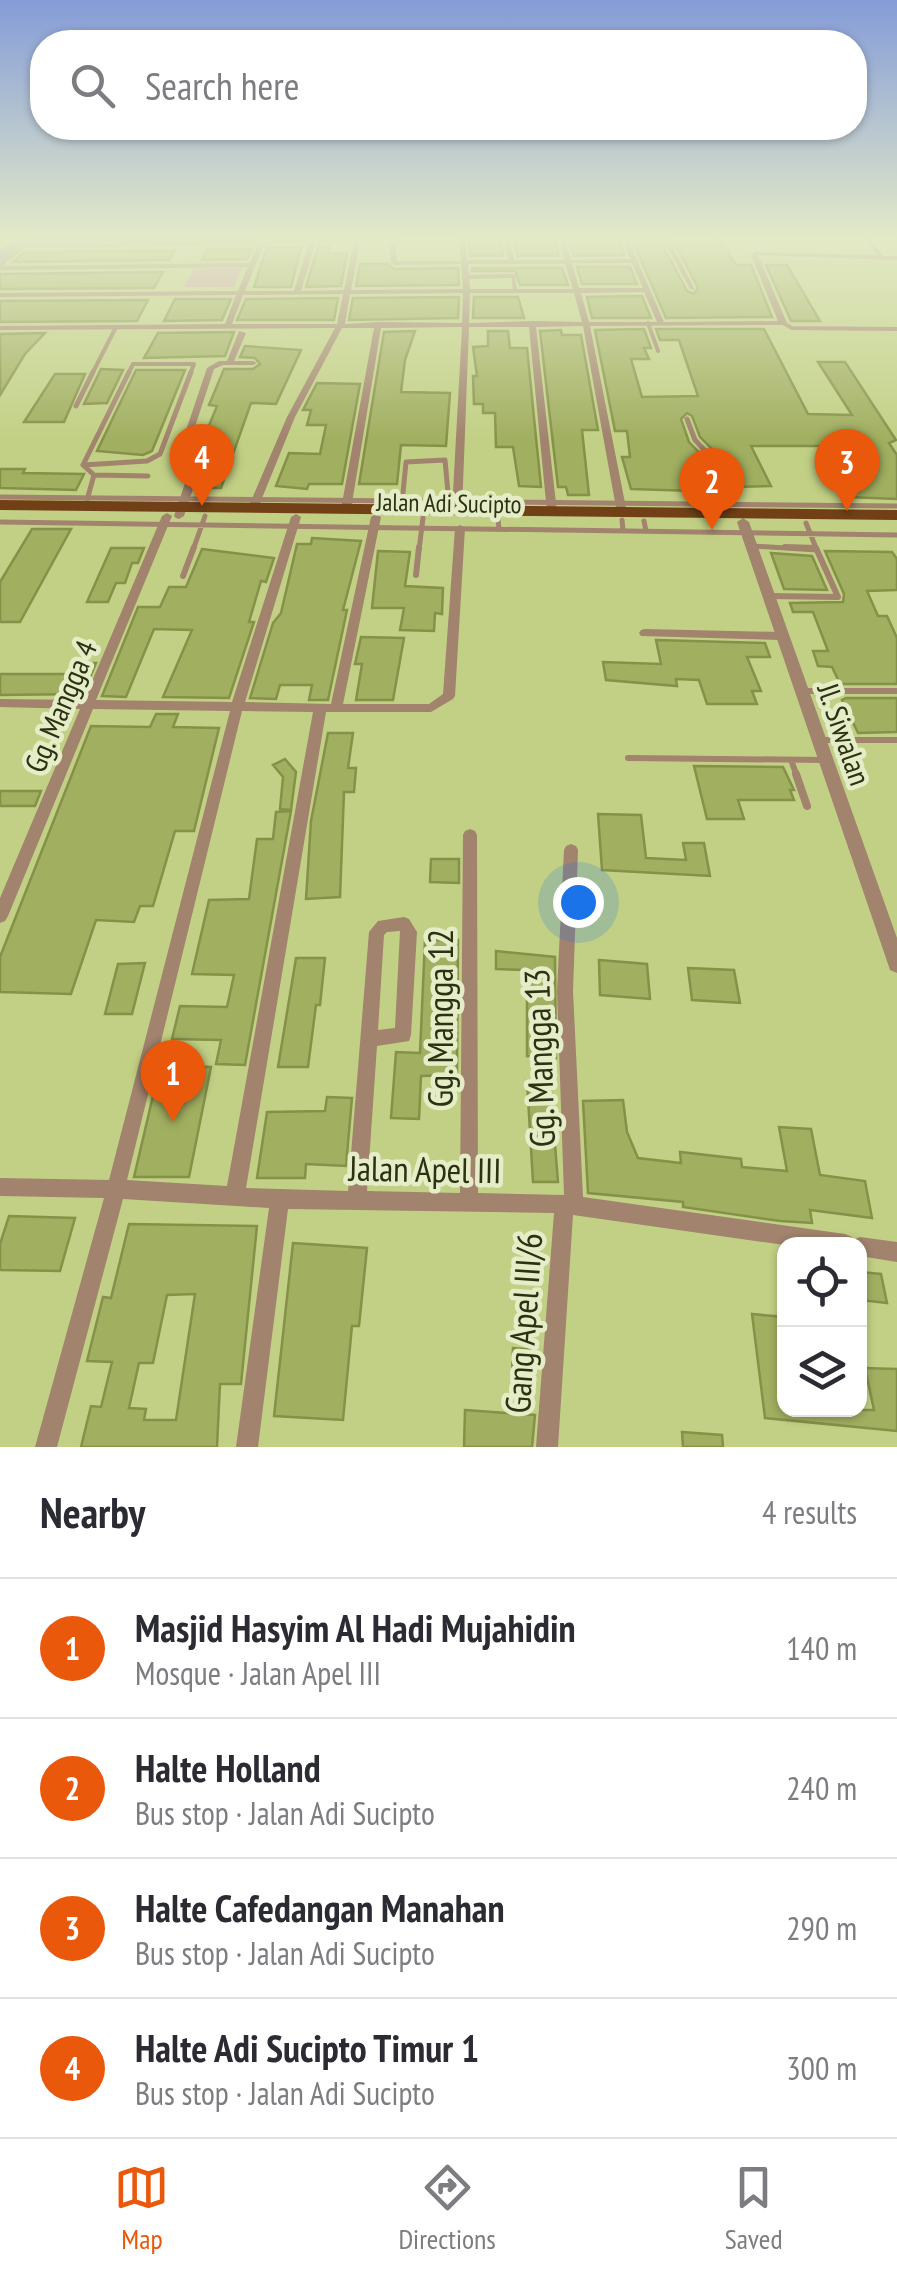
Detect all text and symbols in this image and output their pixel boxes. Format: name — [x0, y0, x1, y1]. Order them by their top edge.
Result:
search box — [30, 30, 867, 140]
icon: search — [65, 58, 120, 113]
text: Search here — [145, 61, 299, 110]
pin: 4 — [170, 424, 234, 506]
pin: 3 — [814, 428, 880, 511]
pin: 2 — [680, 448, 744, 530]
street label: Jalan Adi Sucipto — [375, 486, 522, 520]
street label: Gg. Mangga 4 — [15, 634, 105, 778]
street label: Jl. Siwalan — [809, 677, 881, 790]
your location — [553, 877, 604, 928]
street label: Gg. Mangga 12 — [417, 929, 463, 1107]
street label: Gg. Mangga 13 — [513, 968, 565, 1148]
pin: 1 — [140, 1040, 206, 1122]
street label: Jalan Apel III — [347, 1145, 502, 1193]
street label: Gang Apel III/6 — [494, 1231, 552, 1415]
map controls — [777, 1237, 867, 1417]
button: locate — [777, 1237, 867, 1327]
button: layers — [777, 1327, 867, 1417]
text: Nearby — [40, 1485, 145, 1540]
text: 4 results — [762, 1491, 857, 1533]
text: Masjid Hasyim Al Hadi Mujahidin — [135, 1603, 576, 1652]
text: 1 — [65, 1627, 80, 1669]
text: 140 m — [786, 1627, 857, 1669]
text: Mosque · Jalan Apel III — [135, 1652, 381, 1694]
text: Halte Holland — [135, 1743, 321, 1792]
text: 2 — [65, 1767, 80, 1809]
text: 240 m — [786, 1767, 857, 1809]
text: Bus stop · Jalan Adi Sucipto — [135, 1792, 435, 1834]
text: Halte Cafedangan Manahan — [135, 1883, 505, 1932]
text: 3 — [65, 1907, 80, 1949]
text: 290 m — [786, 1907, 857, 1949]
text: Bus stop · Jalan Adi Sucipto — [135, 1932, 435, 1974]
text: Halte Adi Sucipto Timur 1 — [135, 2023, 479, 2072]
text: 4 — [65, 2047, 80, 2089]
text: 300 m — [786, 2047, 857, 2089]
text: Bus stop · Jalan Adi Sucipto — [135, 2072, 435, 2114]
tab: Map — [114, 2160, 169, 2257]
tab: Directions — [398, 2160, 496, 2257]
tab: Saved — [725, 2160, 783, 2257]

